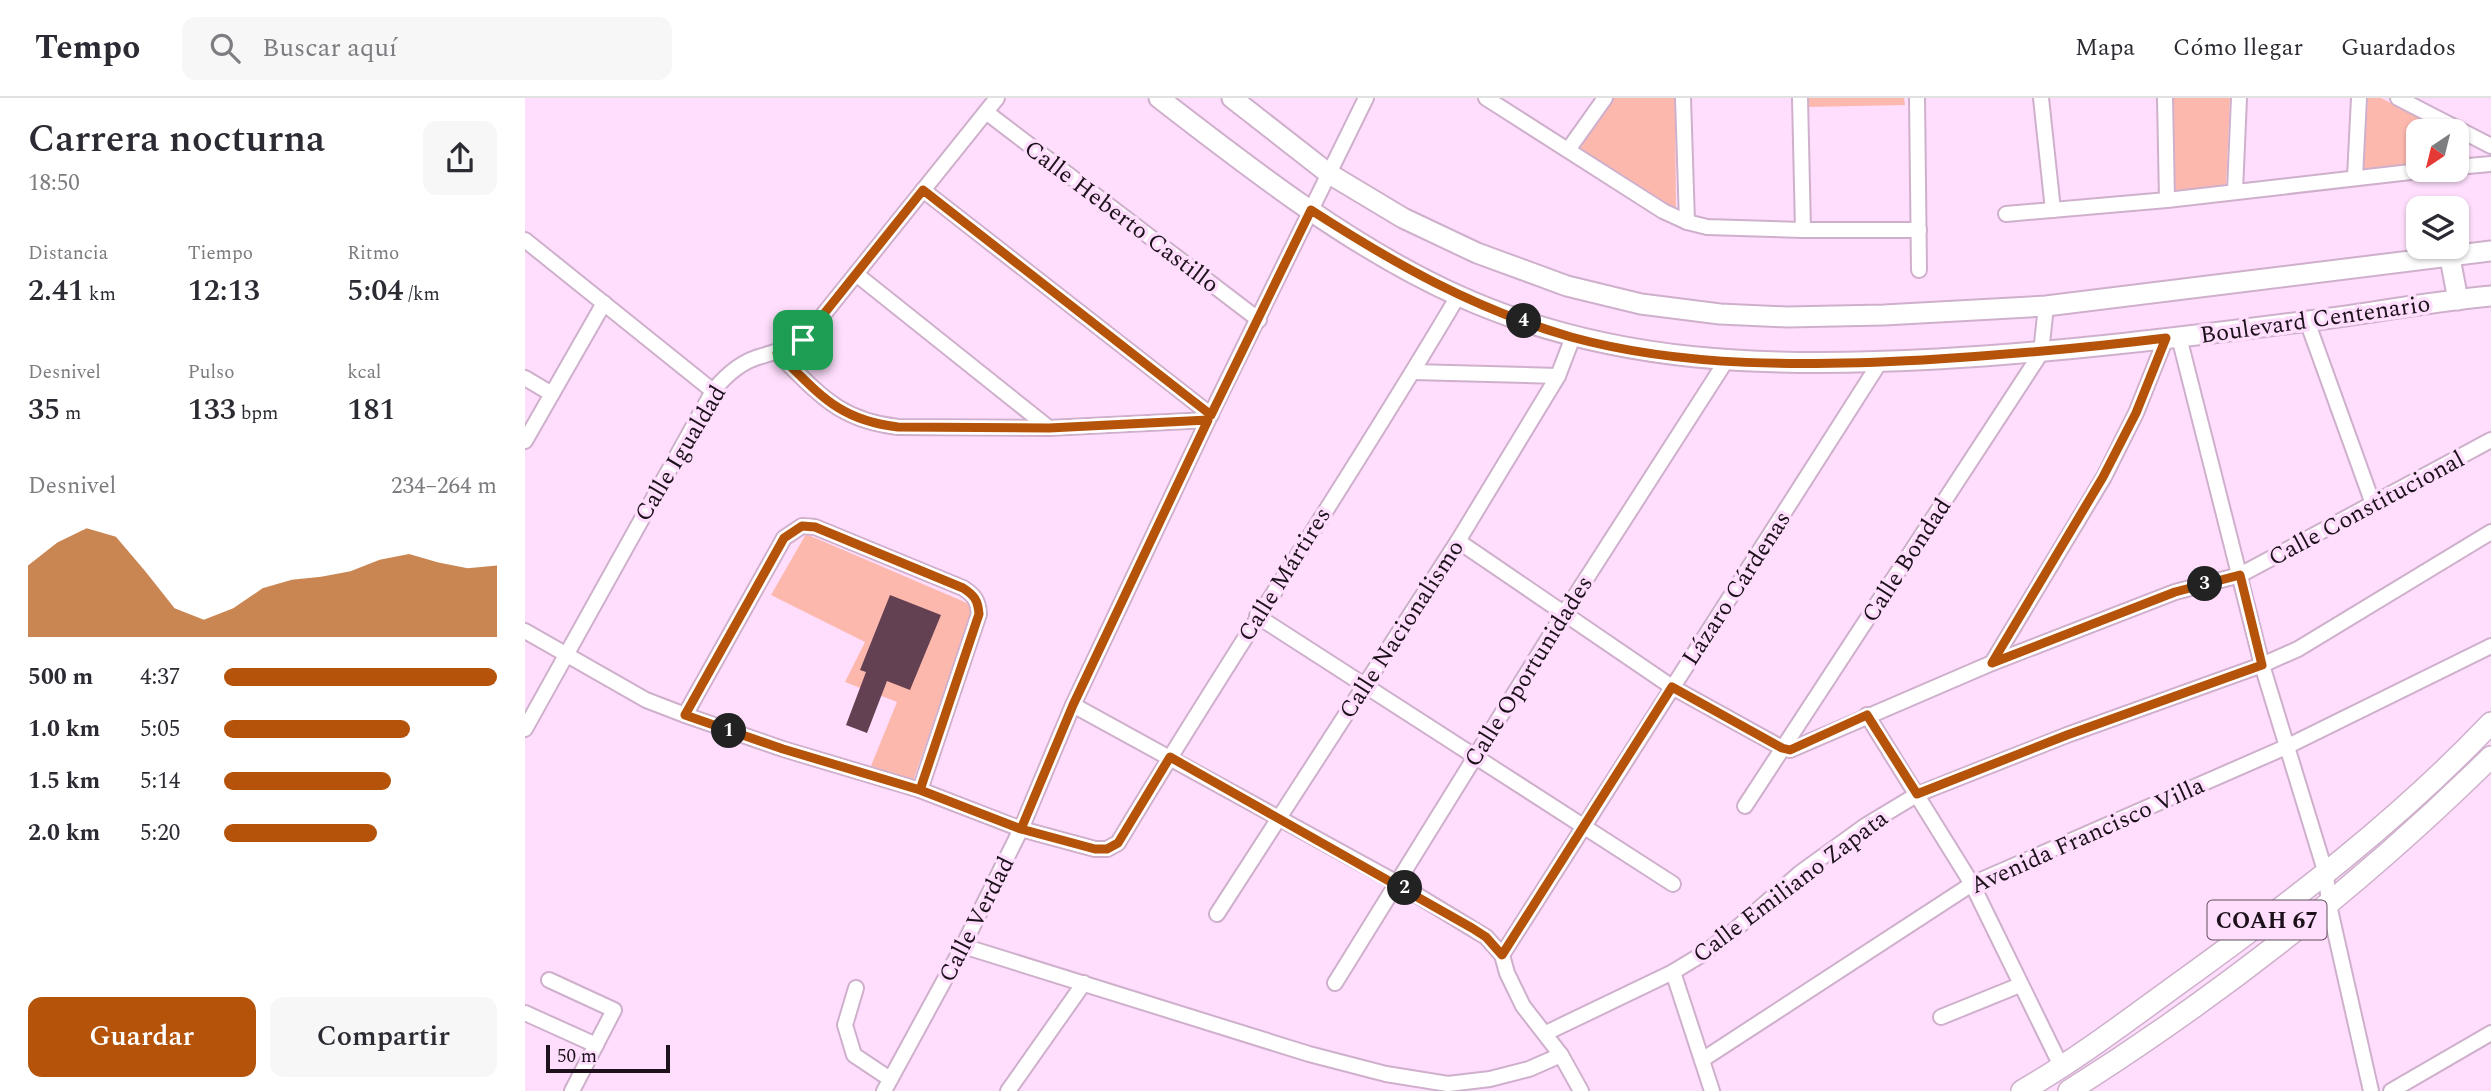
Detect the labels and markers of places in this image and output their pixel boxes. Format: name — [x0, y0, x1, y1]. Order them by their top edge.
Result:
pin: 4 — [1507, 304, 1541, 339]
pin — [773, 310, 833, 370]
pin: 3 — [2187, 566, 2223, 602]
pin: 1 — [711, 714, 747, 748]
pin: 2 — [1387, 870, 1423, 906]

